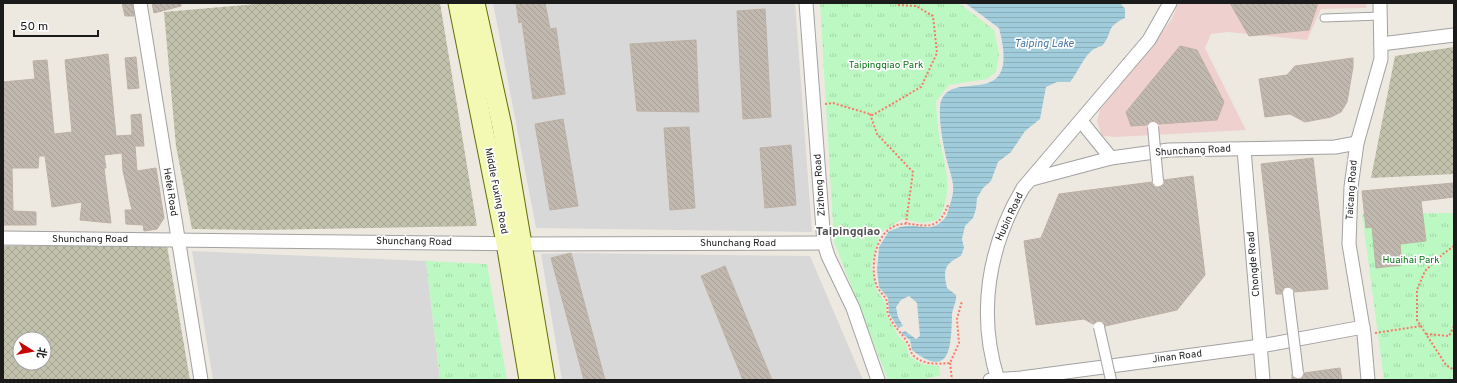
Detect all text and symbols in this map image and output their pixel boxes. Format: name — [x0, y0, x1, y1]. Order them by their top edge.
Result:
scale bar — [14, 12, 98, 38]
text: 50 m — [20, 19, 48, 35]
water label: Taiping Lake — [1014, 37, 1074, 51]
park label: Taipingqiao Park — [849, 59, 923, 72]
street label: Shunchang Road — [1155, 143, 1231, 159]
street label: Middle Fuxing Road — [481, 147, 511, 235]
street label: Zizhong Road — [811, 153, 829, 217]
street label: Taicang Road — [1343, 160, 1361, 220]
street label: Hefei Road — [160, 167, 180, 217]
street label: Hubin Road — [993, 191, 1027, 243]
district label: Taipingqiao — [816, 224, 881, 240]
street label: Chongde Road — [1245, 231, 1263, 297]
street label: Shunchang Road — [52, 233, 128, 246]
street label: Shunchang Road — [376, 235, 452, 249]
street label: Shunchang Road — [700, 237, 776, 250]
park label: Huaihai Park — [1383, 254, 1439, 267]
north arrow — [12, 331, 52, 371]
text: 北 — [33, 346, 49, 359]
street label: Jinan Road — [1151, 347, 1203, 367]

